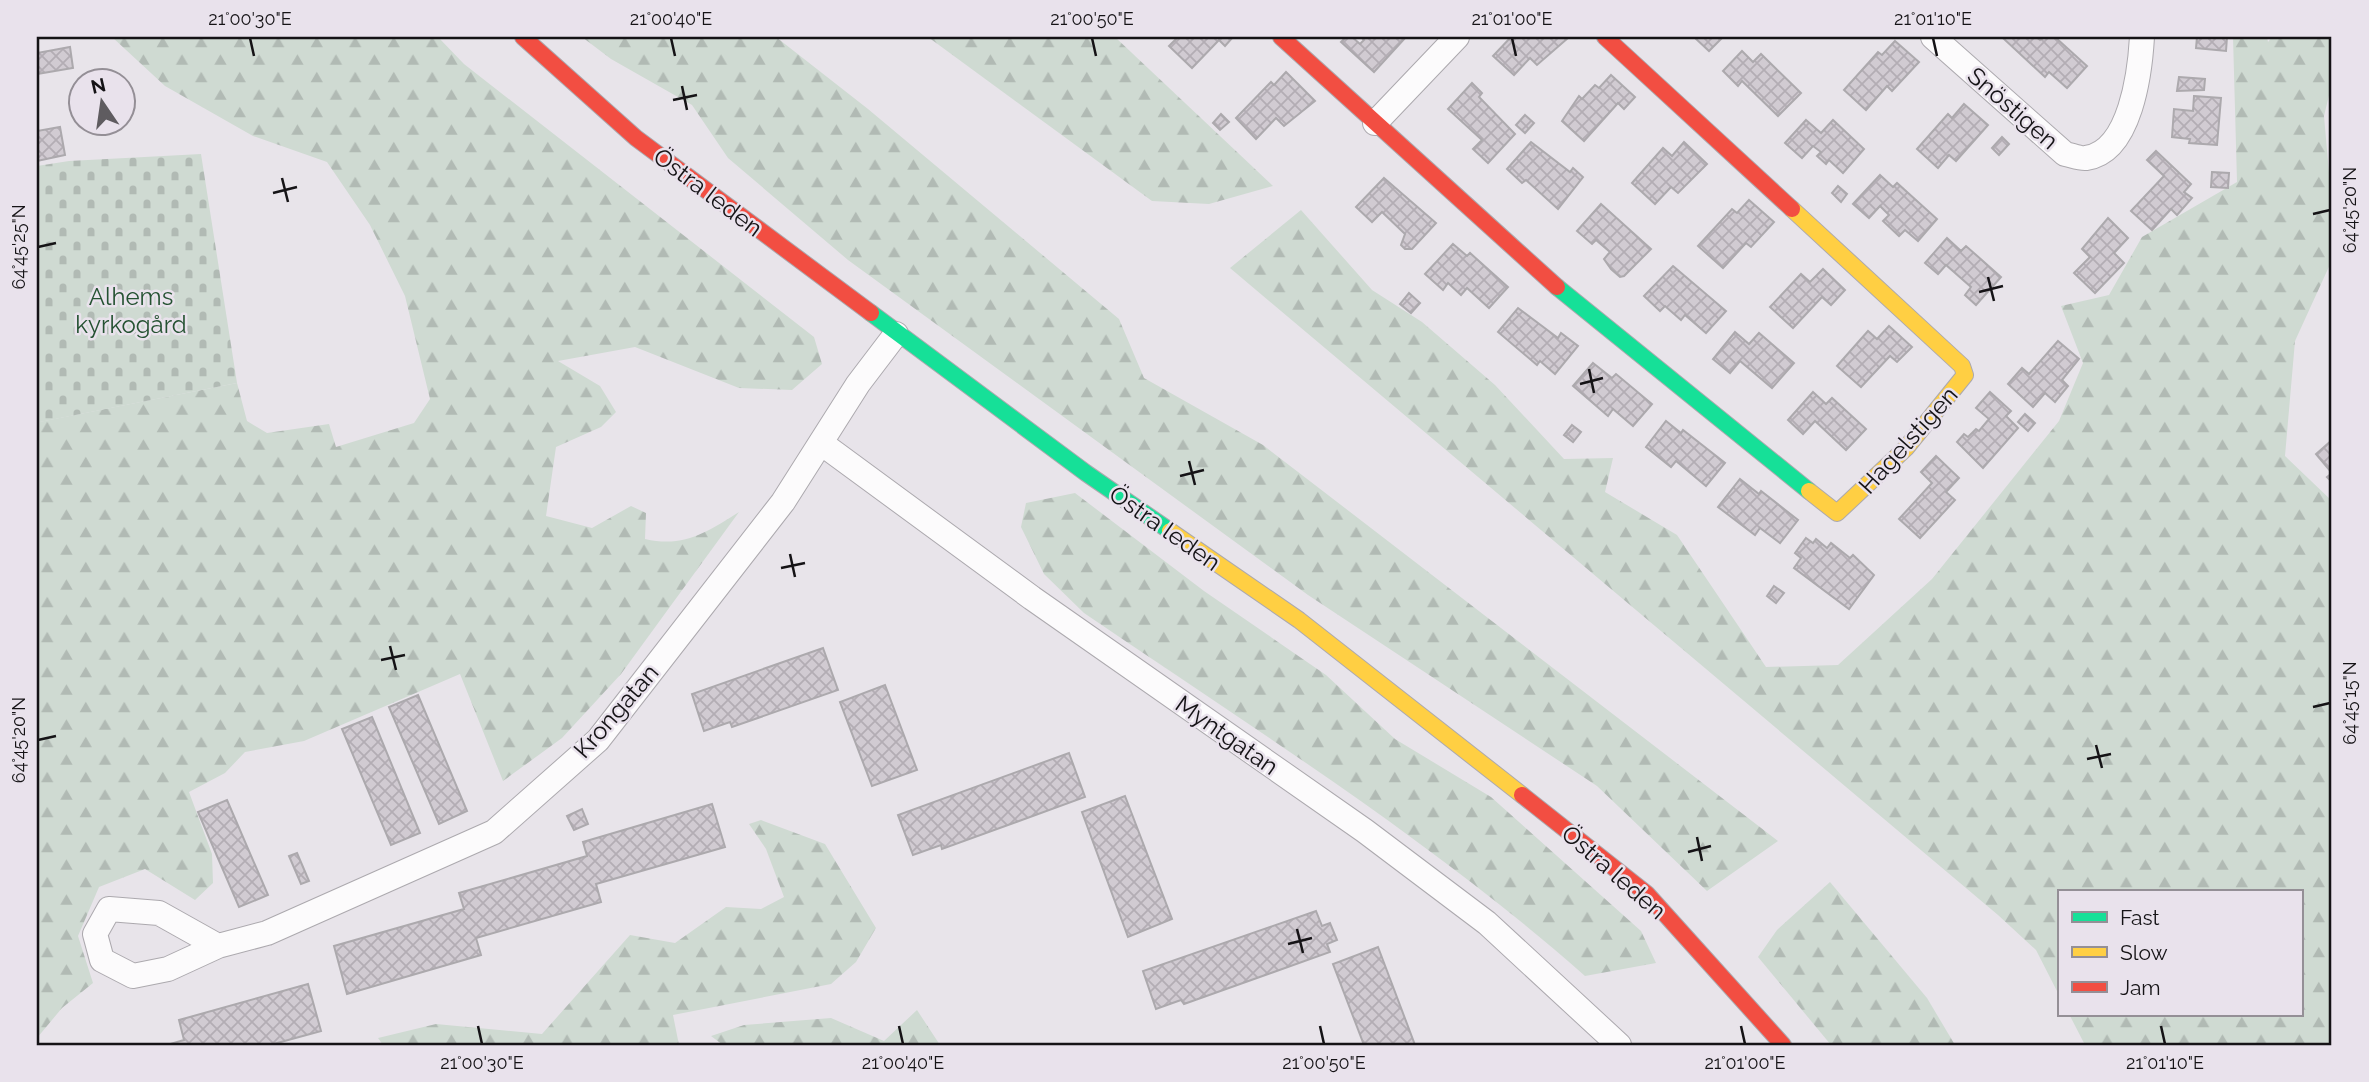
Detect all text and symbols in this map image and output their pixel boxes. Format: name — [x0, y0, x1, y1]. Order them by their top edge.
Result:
text: 21°00'30"E — [208, 8, 292, 29]
text: 21°00'40"E — [630, 8, 712, 29]
text: 21°00'50"E — [1050, 8, 1134, 29]
text: 21°01'00"E — [1471, 8, 1553, 29]
text: 21°01'10"E — [1894, 8, 1972, 29]
street label: Snöstigen — [1962, 61, 2064, 155]
north arrow — [66, 66, 136, 136]
text: N — [89, 73, 108, 98]
street label: Östra leden — [648, 142, 768, 242]
text: 64°45'20"N — [2339, 167, 2360, 253]
text: 64°45'25"N — [8, 204, 29, 290]
park label: Alhems kyrkogård — [75, 282, 187, 339]
street label: Hagelstigen — [1852, 381, 1964, 499]
street label: Östra leden — [1104, 479, 1226, 577]
street label: Krongatan — [567, 658, 665, 764]
text: 64°45'15"N — [2339, 661, 2360, 745]
street label: Myntgatan — [1170, 689, 1284, 781]
text: 64°45'20"N — [8, 697, 29, 783]
street label: Östra leden — [1556, 819, 1672, 925]
legend — [2058, 890, 2302, 1016]
text: Fast — [2120, 905, 2160, 930]
text: Slow — [2120, 940, 2168, 965]
text: Jam — [2120, 975, 2161, 1000]
text: 21°00'30"E — [440, 1052, 524, 1073]
text: 21°00'40"E — [862, 1052, 944, 1073]
text: 21°00'50"E — [1282, 1052, 1366, 1073]
text: 21°01'00"E — [1704, 1052, 1786, 1073]
text: 21°01'10"E — [2126, 1052, 2204, 1073]

